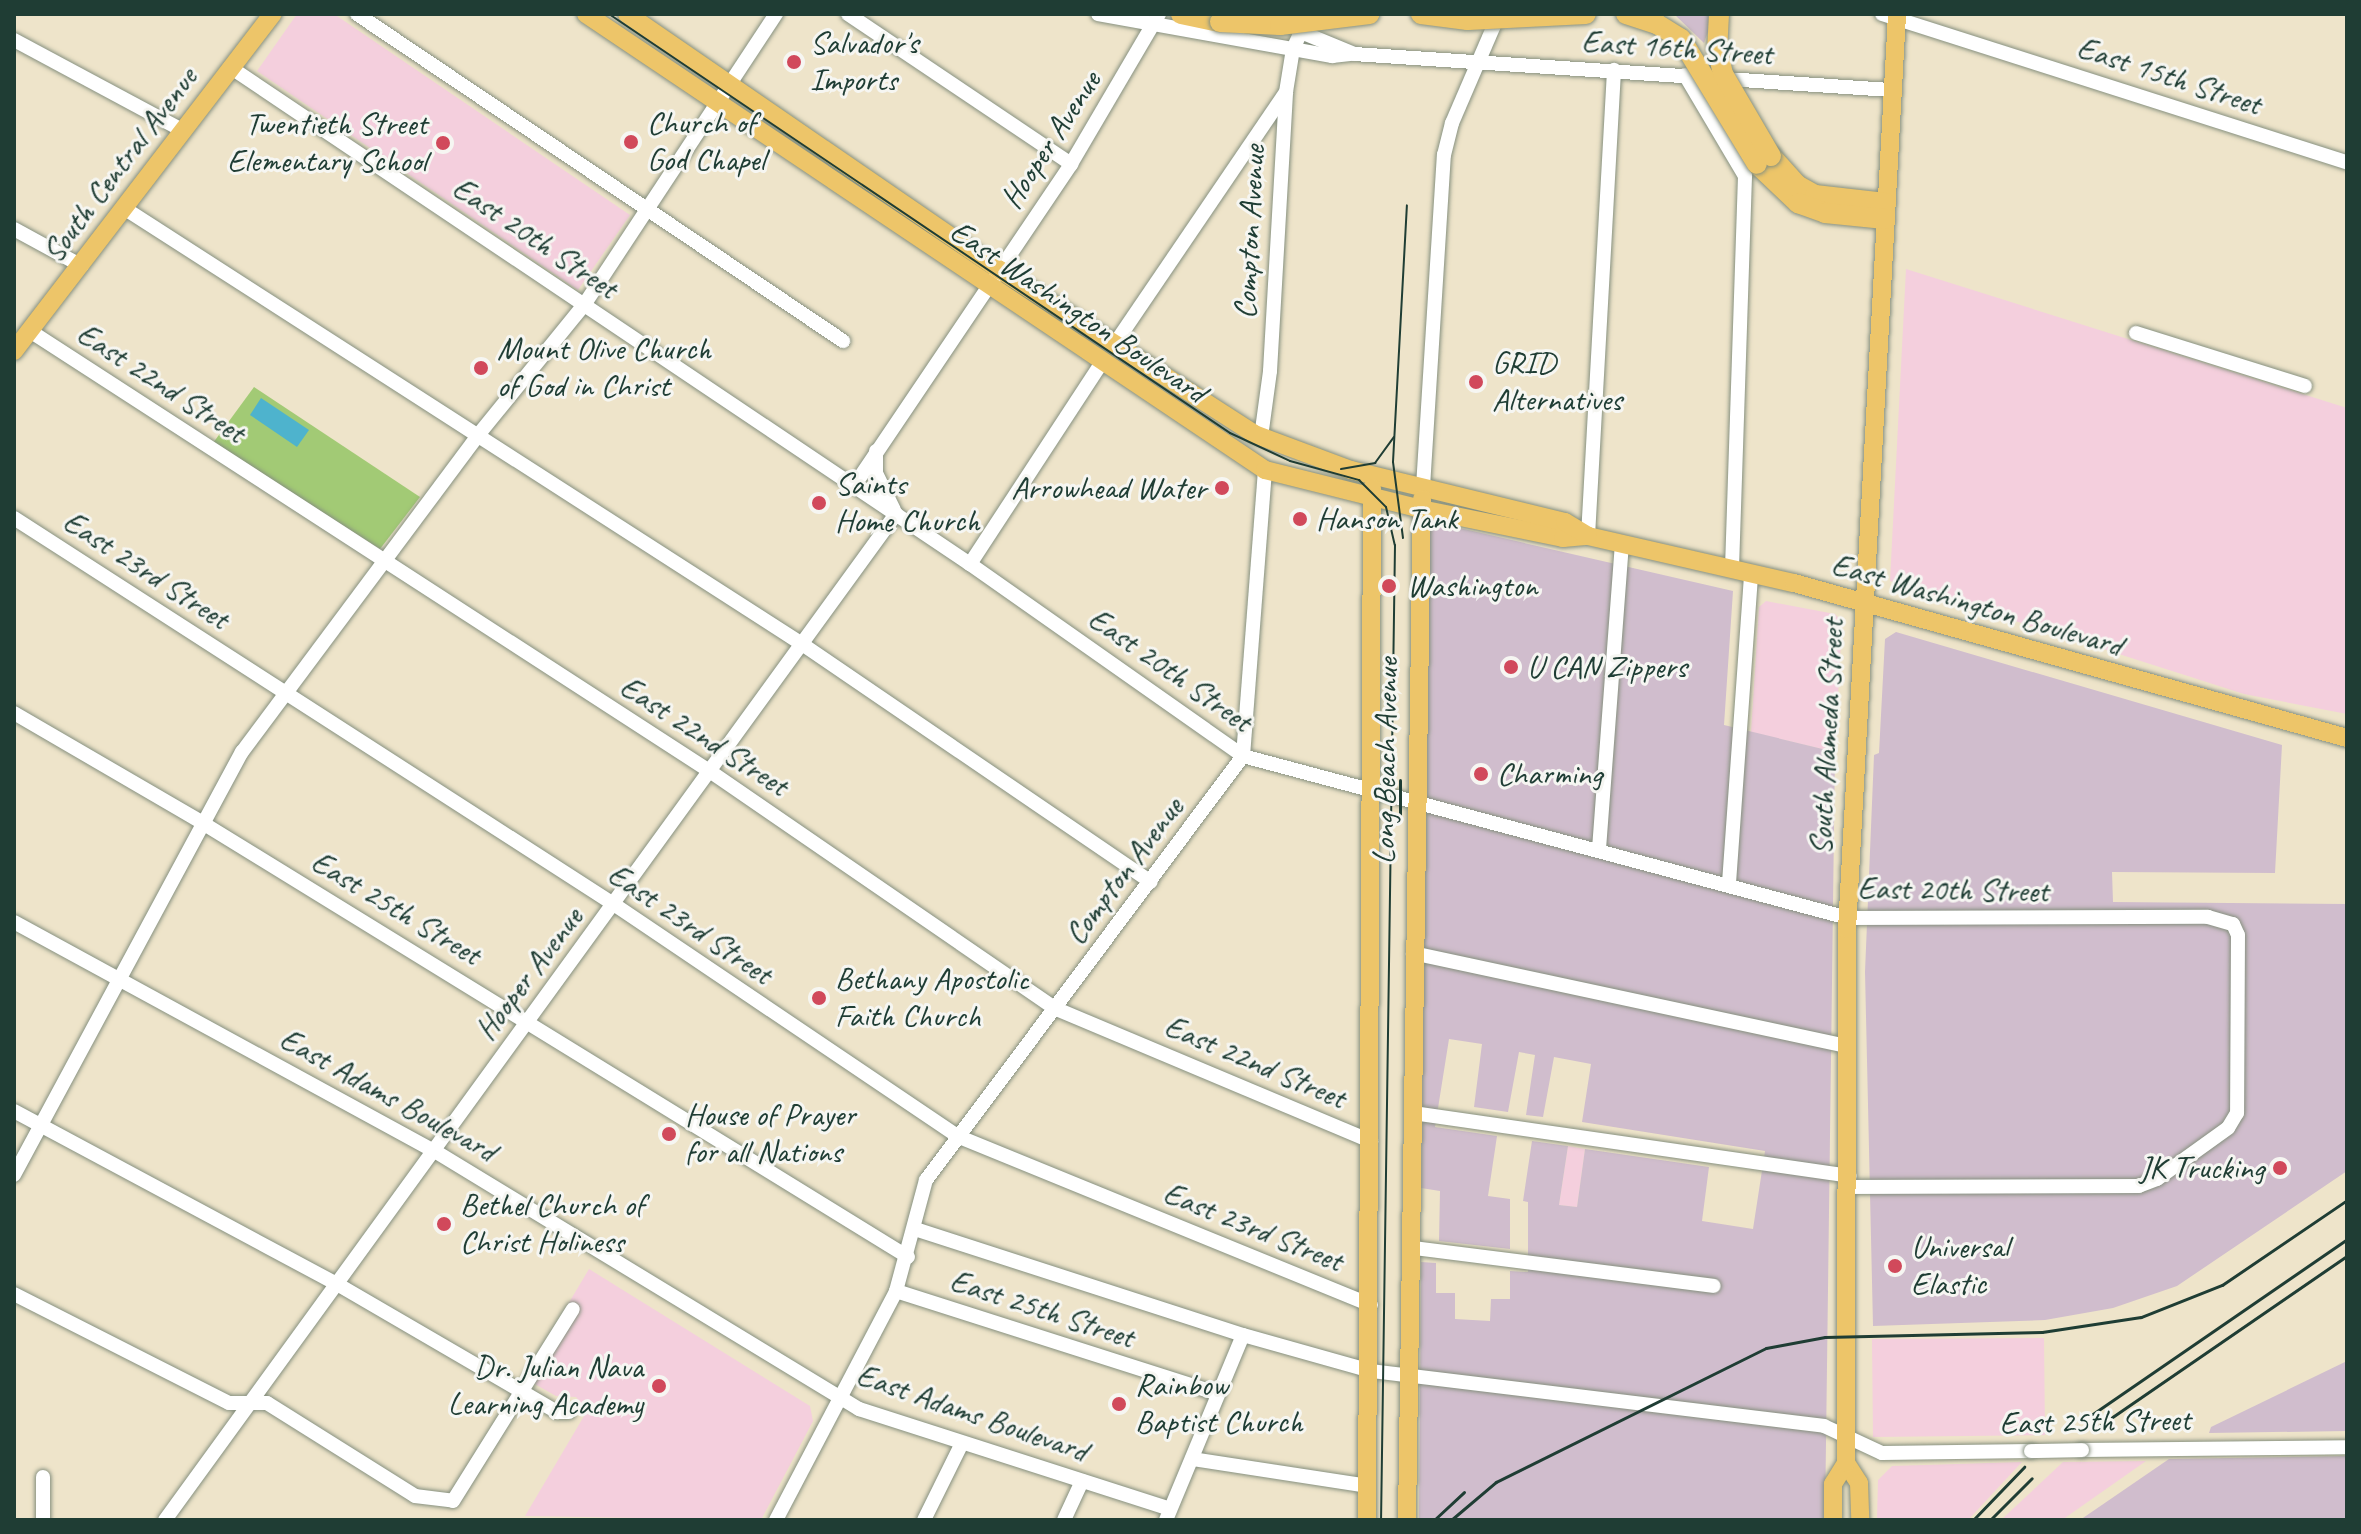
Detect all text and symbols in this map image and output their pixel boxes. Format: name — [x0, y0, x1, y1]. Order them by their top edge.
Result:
street label: East 16th Street — [1580, 22, 1774, 74]
place label: Salvador's Imports — [810, 25, 918, 100]
street label: East 15th Street — [2072, 28, 2266, 124]
marker: Salvador's Imports — [785, 53, 803, 71]
street label: South Central Avenue — [35, 60, 205, 270]
street label: Hooper Avenue — [992, 64, 1110, 216]
place label: Church of God Chapel — [647, 105, 766, 180]
place label: Twentieth Street Elementary School — [227, 106, 427, 181]
marker: Church of God Chapel — [622, 133, 640, 151]
marker: Twentieth Street Elementary School — [434, 134, 452, 152]
street label: Compton Avenue — [1226, 144, 1274, 320]
street label: East 20th Street — [445, 169, 625, 307]
street label: East Washington Boulevard — [942, 211, 1214, 413]
street label: East 22nd Street — [69, 314, 253, 452]
place label: Mount Olive Church of God in Christ — [497, 331, 713, 406]
place label: GRID Alternatives — [1492, 345, 1622, 420]
marker: Mount Olive Church of God in Christ — [472, 359, 490, 377]
marker: GRID Alternatives — [1467, 373, 1485, 391]
place label: Saints Home Church — [835, 466, 980, 541]
place label: Arrowhead Water — [1011, 469, 1206, 507]
marker: Arrowhead Water — [1213, 479, 1231, 497]
marker: Saints Home Church — [810, 494, 828, 512]
place label: Hanson Tank — [1316, 500, 1459, 538]
street label: East 23rd Street — [56, 502, 236, 638]
marker: Hanson Tank — [1291, 510, 1309, 528]
street label: East Washington Boulevard — [1826, 545, 2128, 665]
place label: Washington — [1407, 567, 1537, 605]
marker: Washington — [1378, 575, 1400, 597]
street label: East 20th Street — [1081, 599, 1259, 741]
street label: South Alameda Street — [1802, 616, 1852, 858]
place label: U CAN Zippers — [1527, 648, 1686, 686]
street label: Long Beach Avenue — [1365, 658, 1407, 864]
marker: U CAN Zippers — [1502, 658, 1520, 676]
street label: East 22nd Street — [612, 667, 796, 805]
place label: Charming — [1497, 755, 1602, 793]
marker: Charming — [1472, 765, 1490, 783]
street label: Compton Avenue — [1056, 790, 1192, 952]
street label: East 25th Street — [304, 842, 488, 974]
street label: East 23rd Street — [600, 855, 780, 993]
street label: East 20th Street — [1857, 869, 2049, 911]
street label: Hooper Avenue — [467, 900, 591, 1048]
place label: Bethany Apostolic Faith Church — [835, 961, 1028, 1036]
marker: Bethany Apostolic Faith Church — [810, 989, 828, 1007]
street label: East 22nd Street — [1158, 1007, 1352, 1117]
street label: East Adams Boulevard — [271, 1019, 505, 1171]
place label: House of Prayer for all Nations — [685, 1097, 857, 1172]
marker: House of Prayer for all Nations — [660, 1125, 678, 1143]
place label: JK Trucking — [2141, 1149, 2264, 1187]
marker: JK Trucking — [2271, 1159, 2289, 1177]
street label: East 23rd Street — [1157, 1174, 1349, 1280]
place label: Bethel Church of Christ Holiness — [460, 1187, 644, 1262]
marker: Bethel Church of Christ Holiness — [435, 1215, 453, 1233]
place label: Universal Elastic — [1911, 1229, 2009, 1304]
marker: Universal Elastic — [1886, 1257, 1904, 1275]
street label: East 25th Street — [945, 1261, 1139, 1357]
place label: Dr. Julian Nava Learning Academy — [448, 1349, 643, 1424]
street label: East Adams Boulevard — [850, 1355, 1094, 1471]
place label: Rainbow Baptist Church — [1135, 1367, 1304, 1442]
marker: Dr. Julian Nava Learning Academy — [650, 1377, 668, 1395]
marker: Rainbow Baptist Church — [1110, 1395, 1128, 1413]
street label: East 25th Street — [1999, 1401, 2191, 1443]

